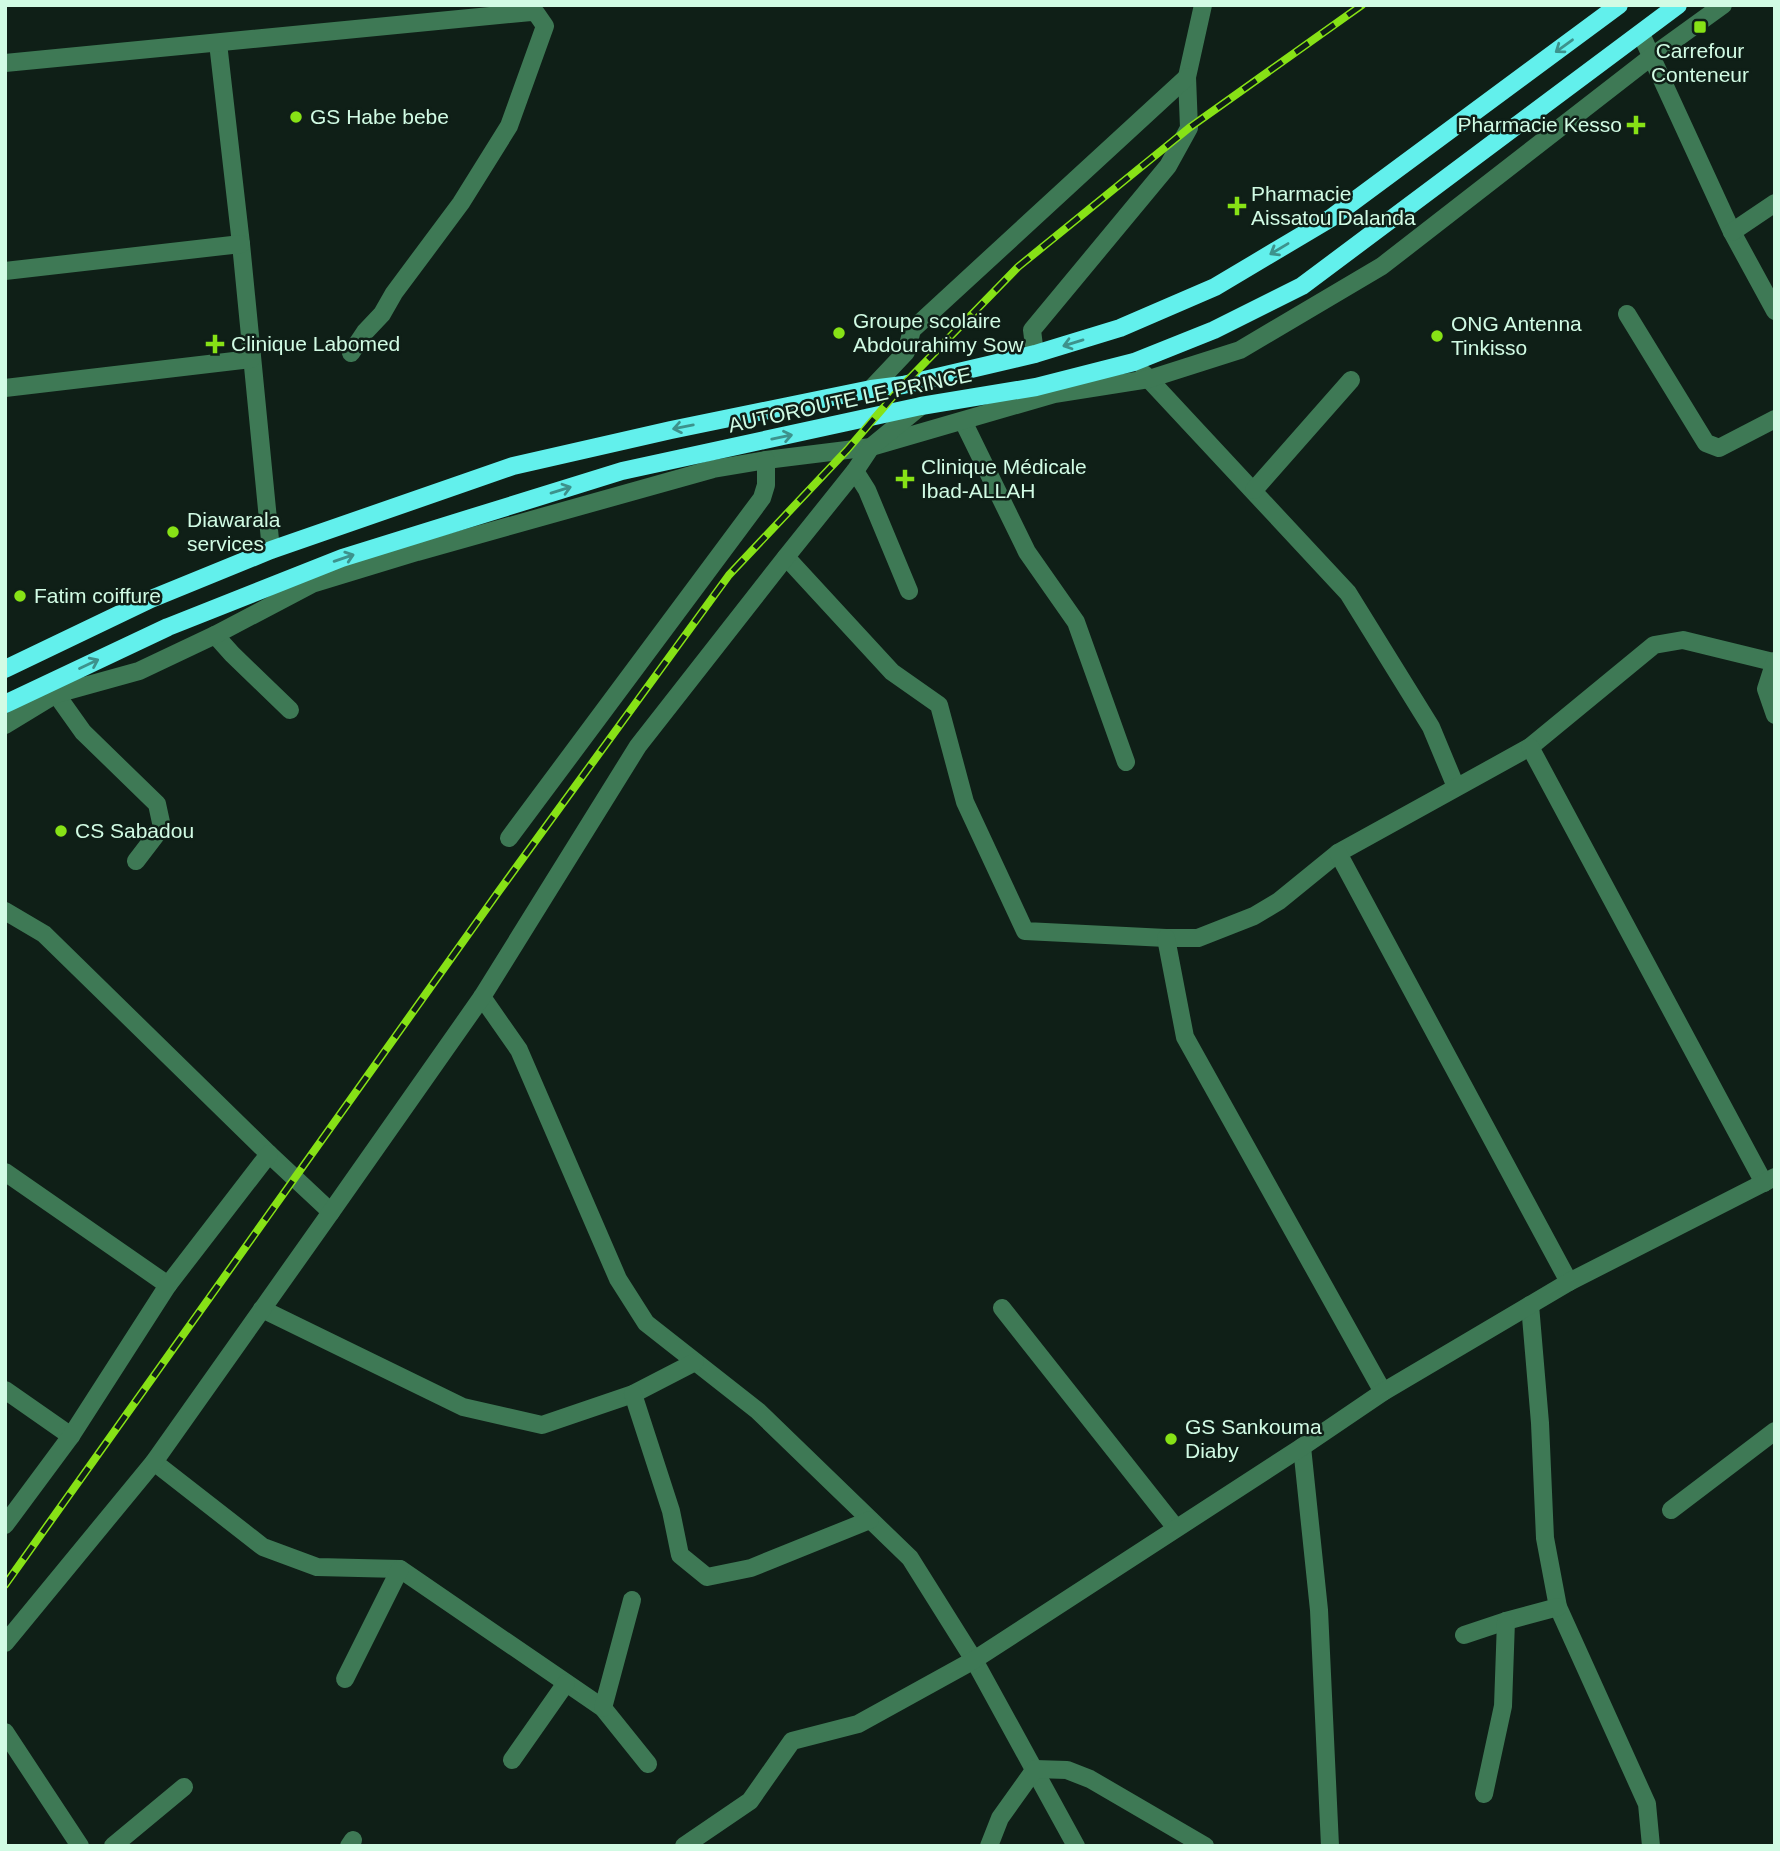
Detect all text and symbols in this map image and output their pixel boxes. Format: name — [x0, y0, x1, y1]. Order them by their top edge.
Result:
marker: Carrefour Conteneur — [1692, 19, 1708, 35]
one-way arrow — [1555, 39, 1574, 53]
place label: Carrefour Conteneur — [1651, 39, 1749, 86]
place label: GS Habe bebe — [310, 105, 449, 128]
marker: GS Habe bebe — [288, 109, 304, 125]
place label: Pharmacie Kesso — [1457, 113, 1622, 136]
marker: Pharmacie Kesso — [1628, 117, 1644, 133]
place label: Pharmacie Aissatou Dalanda — [1251, 182, 1416, 229]
marker: Pharmacie Aissatou Dalanda — [1229, 198, 1245, 214]
one-way arrow — [1269, 242, 1289, 256]
place label: Groupe scolaire Abdourahimy Sow — [853, 309, 1024, 356]
place label: ONG Antenna Tinkisso — [1451, 312, 1582, 359]
marker: Groupe scolaire Abdourahimy Sow — [831, 325, 847, 341]
marker: ONG Antenna Tinkisso — [1429, 328, 1445, 344]
place label: Clinique Labomed — [231, 332, 400, 355]
marker: Clinique Labomed — [205, 334, 225, 354]
one-way arrow — [1062, 337, 1084, 350]
street label: AUTOROUTE LE PRINCE — [726, 362, 974, 437]
one-way arrow — [672, 421, 695, 435]
one-way arrow — [770, 429, 793, 443]
place label: Clinique Médicale Ibad-ALLAH — [921, 455, 1087, 502]
marker: Clinique Médicale Ibad-ALLAH — [895, 469, 915, 489]
one-way arrow — [550, 482, 572, 495]
place label: Diawarala services — [187, 508, 281, 555]
marker: Diawarala services — [165, 524, 181, 540]
one-way arrow — [333, 551, 355, 563]
place label: Fatim coiffure — [34, 584, 161, 607]
marker: Fatim coiffure — [12, 588, 28, 604]
one-way arrow — [78, 657, 99, 670]
place label: CS Sabadou — [75, 819, 194, 842]
marker: CS Sabadou — [53, 823, 69, 839]
place label: GS Sankouma Diaby — [1185, 1415, 1322, 1462]
marker: GS Sankouma Diaby — [1163, 1431, 1179, 1447]

